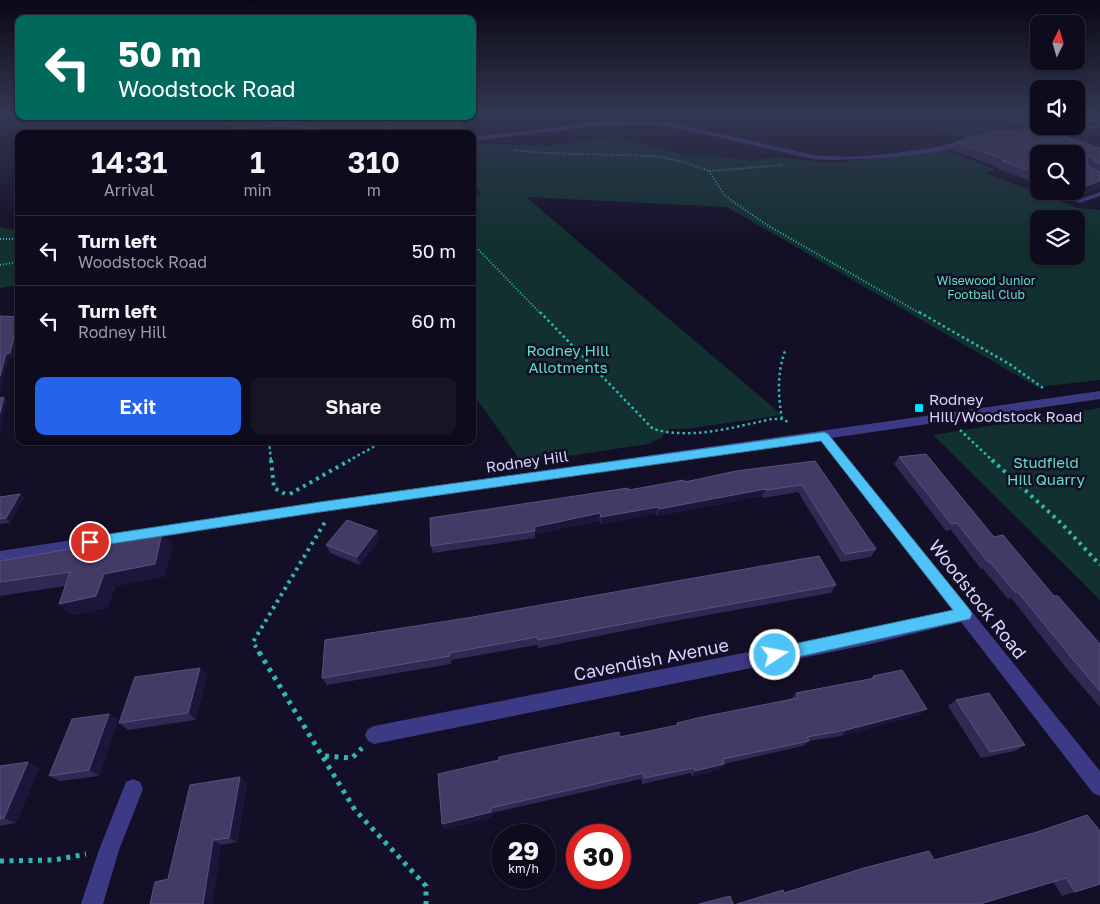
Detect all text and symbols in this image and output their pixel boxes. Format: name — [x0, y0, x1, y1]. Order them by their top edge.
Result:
north arrow — [1030, 15, 1085, 70]
map controls — [1030, 15, 1085, 265]
text: 50 m — [118, 33, 201, 75]
icon: left — [35, 35, 100, 100]
text: Woodstock Road — [118, 75, 296, 102]
button: sound — [1030, 80, 1085, 135]
text: 14:31 — [91, 144, 167, 180]
text: 1 — [250, 144, 265, 180]
text: 310 — [348, 144, 400, 180]
button: search — [1030, 145, 1085, 200]
text: Arrival — [104, 180, 154, 200]
text: min — [243, 180, 272, 200]
text: m — [367, 180, 381, 200]
button: layers — [1030, 210, 1085, 265]
text: Turn left — [78, 229, 157, 252]
icon: left — [35, 237, 63, 265]
text: 50 m — [412, 239, 456, 262]
text: Woodstock Road — [78, 252, 207, 272]
park label: Wisewood Junior Football Club — [937, 273, 1036, 302]
text: Turn left — [78, 299, 157, 322]
icon: left — [35, 307, 63, 335]
text: 60 m — [411, 309, 456, 332]
text: Rodney Hill — [78, 322, 167, 342]
park label: Rodney Hill Allotments — [526, 341, 610, 376]
button: Exit — [35, 377, 241, 435]
button: Share — [251, 377, 456, 435]
place label: Rodney Hill/Woodstock Road — [929, 390, 1082, 425]
marker: Rodney Hill/Woodstock Road — [913, 402, 925, 414]
street label: Rodney Hill — [485, 446, 570, 476]
park label: Studfield Hill Quarry — [1007, 453, 1086, 488]
pin — [69, 521, 111, 563]
icon: arrive — [76, 528, 104, 556]
street label: Woodstock Road — [925, 535, 1031, 663]
position arrow — [748, 628, 800, 680]
street label: Cavendish Avenue — [571, 633, 731, 685]
speed limit sign: 30 — [566, 824, 631, 889]
text: 29 — [508, 835, 539, 866]
text: km/h — [508, 861, 539, 876]

